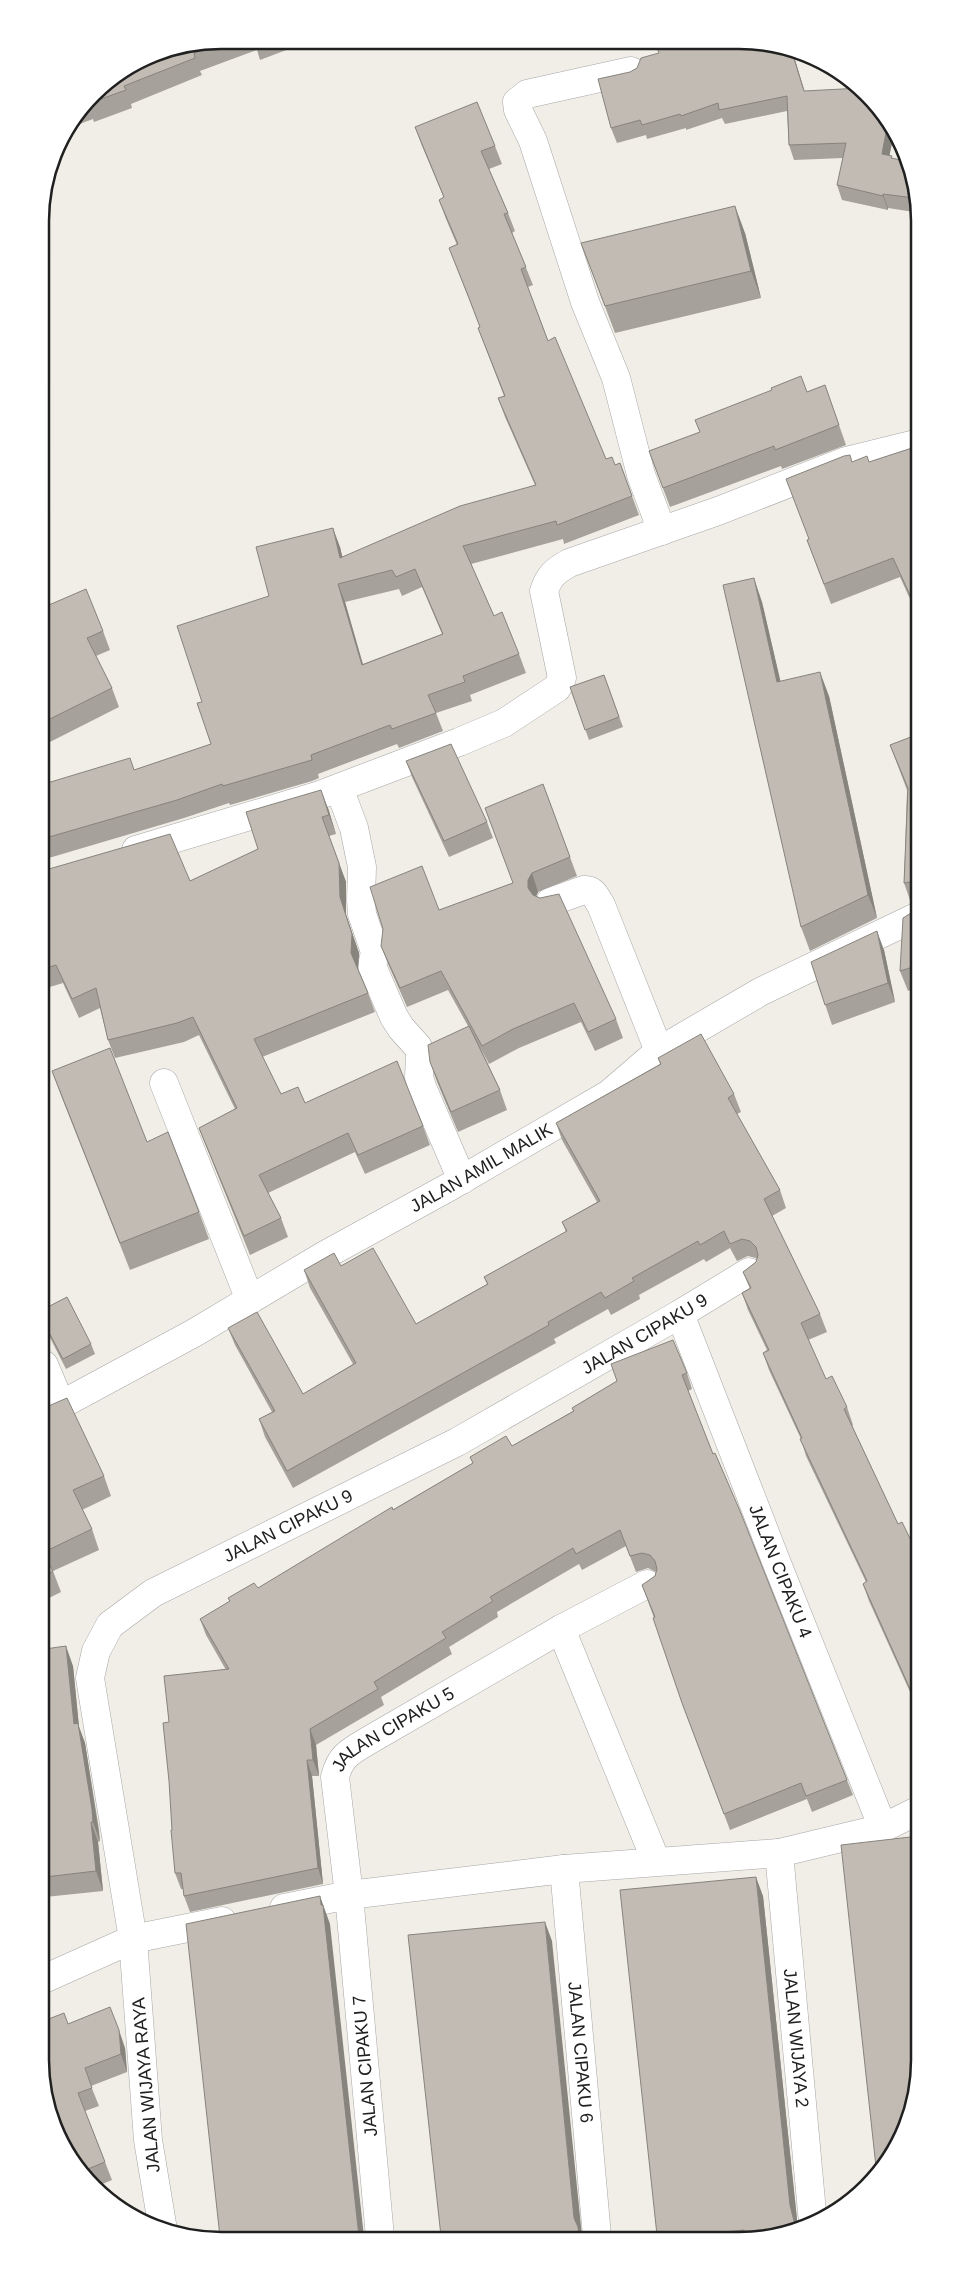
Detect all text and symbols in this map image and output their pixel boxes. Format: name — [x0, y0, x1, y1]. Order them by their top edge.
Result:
street label: JALAN AMIL MALIK — [407, 1119, 556, 1216]
street label: JALAN CIPAKU 9 — [578, 1290, 711, 1378]
street label: JALAN CIPAKU 9 — [220, 1485, 356, 1566]
street label: JALAN CIPAKU 4 — [745, 1502, 816, 1641]
street label: JALAN CIPAKU 5 — [328, 1683, 458, 1775]
street label: JALAN WIJAYA 2 — [780, 1968, 812, 2109]
street label: JALAN CIPAKU 6 — [564, 1981, 597, 2124]
street label: JALAN CIPAKU 7 — [349, 1995, 381, 2137]
street label: JALAN WIJAYA RAYA — [128, 1997, 164, 2173]

